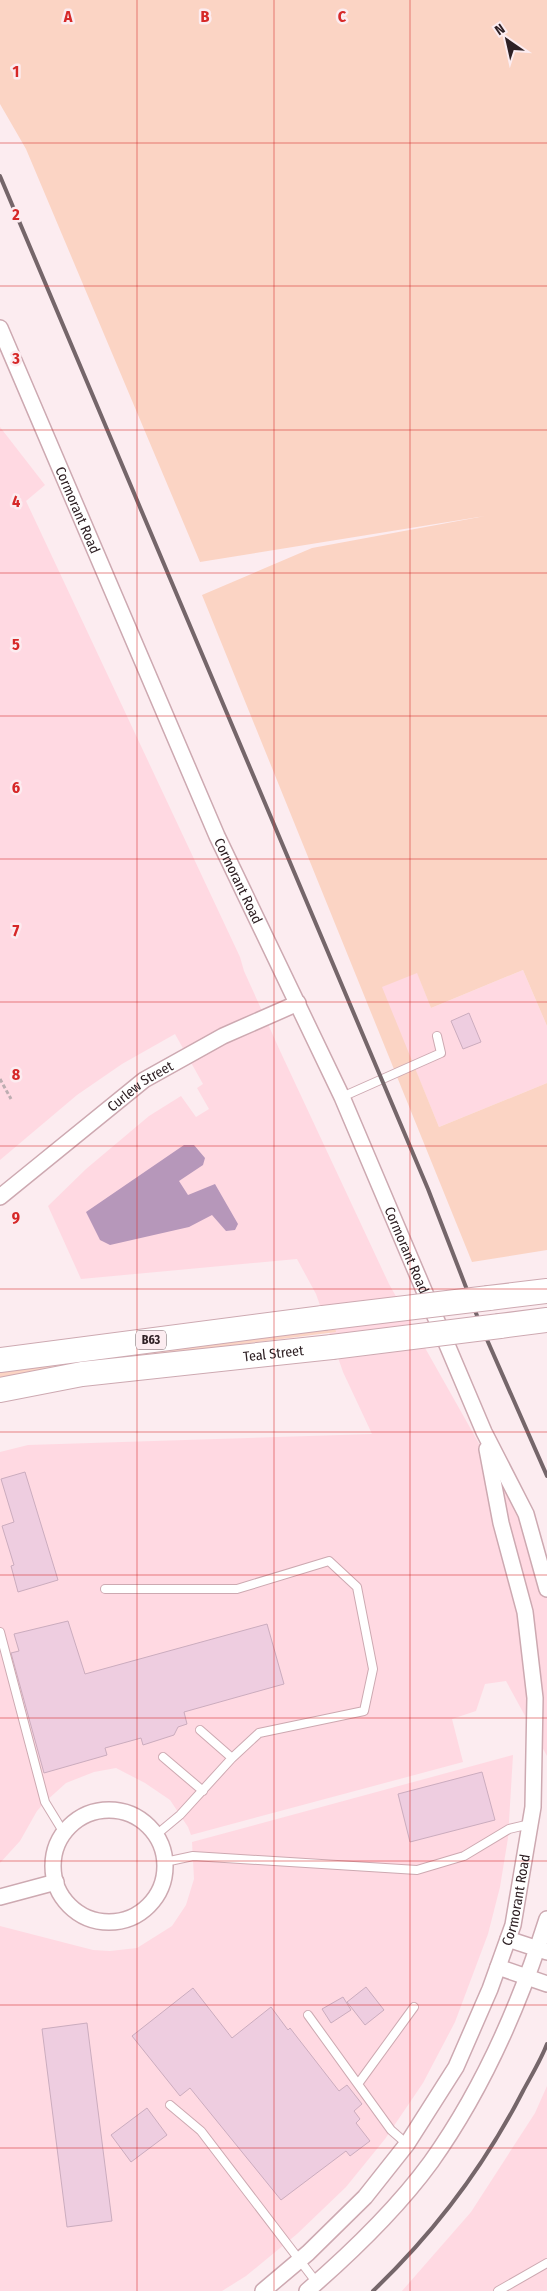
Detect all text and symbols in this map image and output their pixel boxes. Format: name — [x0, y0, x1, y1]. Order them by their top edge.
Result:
text: A — [63, 7, 73, 26]
text: B — [201, 7, 210, 26]
text: C — [338, 7, 347, 26]
north arrow — [482, 15, 532, 65]
text: N — [492, 20, 508, 39]
text: 1 — [13, 62, 19, 81]
text: 2 — [11, 205, 20, 224]
text: 3 — [11, 349, 20, 368]
street label: Cormorant Road — [51, 464, 103, 556]
text: 4 — [12, 492, 20, 511]
text: 5 — [12, 635, 20, 654]
text: 6 — [12, 778, 20, 797]
street label: Cormorant Road — [210, 835, 266, 927]
text: 7 — [13, 921, 20, 940]
street label: Curlew Street — [104, 1057, 176, 1115]
text: 8 — [12, 1065, 21, 1084]
street label: Cormorant Road — [380, 1204, 432, 1296]
text: 9 — [12, 1208, 20, 1227]
road number: B63 — [136, 1330, 166, 1350]
street label: Teal Street — [242, 1342, 305, 1366]
street label: Cormorant Road — [498, 1853, 534, 1948]

